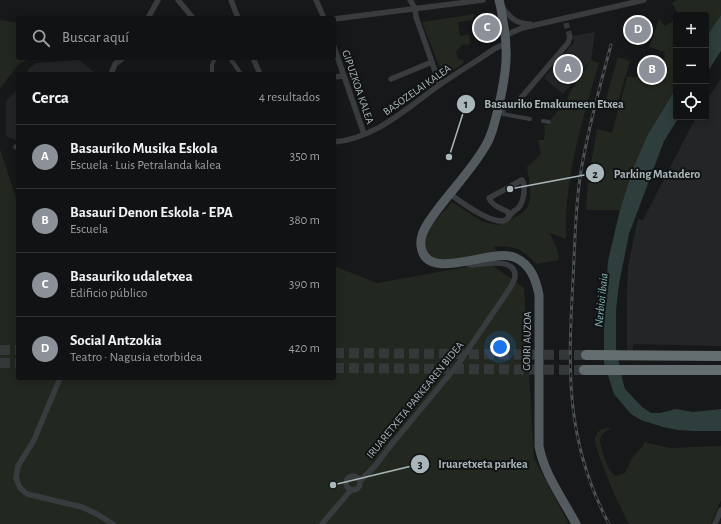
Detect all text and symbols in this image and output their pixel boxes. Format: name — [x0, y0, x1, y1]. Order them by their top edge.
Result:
map controls — [673, 12, 709, 120]
button: + — [673, 12, 709, 48]
pin: C — [474, 13, 500, 43]
pin: D — [625, 15, 651, 45]
search box — [16, 16, 336, 60]
icon: search — [30, 27, 52, 49]
text: Buscar aquí — [62, 30, 129, 45]
button: − — [673, 48, 709, 84]
street label: GIPUZKOA KALEA — [340, 49, 376, 126]
pin: A — [555, 54, 581, 84]
pin: B — [639, 55, 665, 85]
street label: BASOZELAI KALEA — [381, 62, 453, 117]
button: locate — [673, 84, 709, 120]
text: Cerca — [32, 89, 69, 106]
text: 4 resultados — [259, 91, 320, 104]
callout: Basauriko Emakumeen Etxea — [456, 92, 631, 116]
text: 1 — [464, 98, 468, 110]
text: Basauriko Emakumeen Etxea — [484, 98, 624, 110]
text: Basauriko Musika Eskola — [70, 141, 218, 156]
text: A — [41, 150, 49, 163]
text: 350 m — [290, 150, 320, 163]
text: Escuela · Luis Petralanda kalea — [70, 159, 221, 172]
callout: Parking Matadero — [585, 161, 708, 185]
text: 2 — [592, 168, 598, 180]
text: Parking Matadero — [614, 168, 700, 180]
text: Basauri Denon Eskola - EPA — [70, 205, 233, 220]
text: B — [41, 214, 49, 227]
text: 380 m — [289, 214, 320, 227]
text: Escuela — [70, 223, 108, 236]
text: Basauriko udaletxea — [70, 269, 193, 284]
water label: Nerbioi ibaia — [592, 272, 610, 328]
text: C — [42, 278, 48, 291]
text: 390 m — [289, 278, 320, 291]
text: Edificio público — [70, 287, 147, 300]
street label: GOIRI AUZOA — [521, 311, 533, 371]
text: Social Antzokia — [70, 333, 162, 348]
your location — [490, 337, 510, 357]
street label: IRUARETXETA PARKEAREN BIDEA — [364, 339, 466, 461]
text: D — [41, 342, 49, 355]
text: 420 m — [288, 342, 320, 355]
text: Teatro · Nagusia etorbidea — [70, 351, 202, 364]
callout: Iruaretxeta parkea — [410, 452, 536, 476]
text: 3 — [417, 458, 423, 470]
text: Iruaretxeta parkea — [438, 458, 528, 470]

